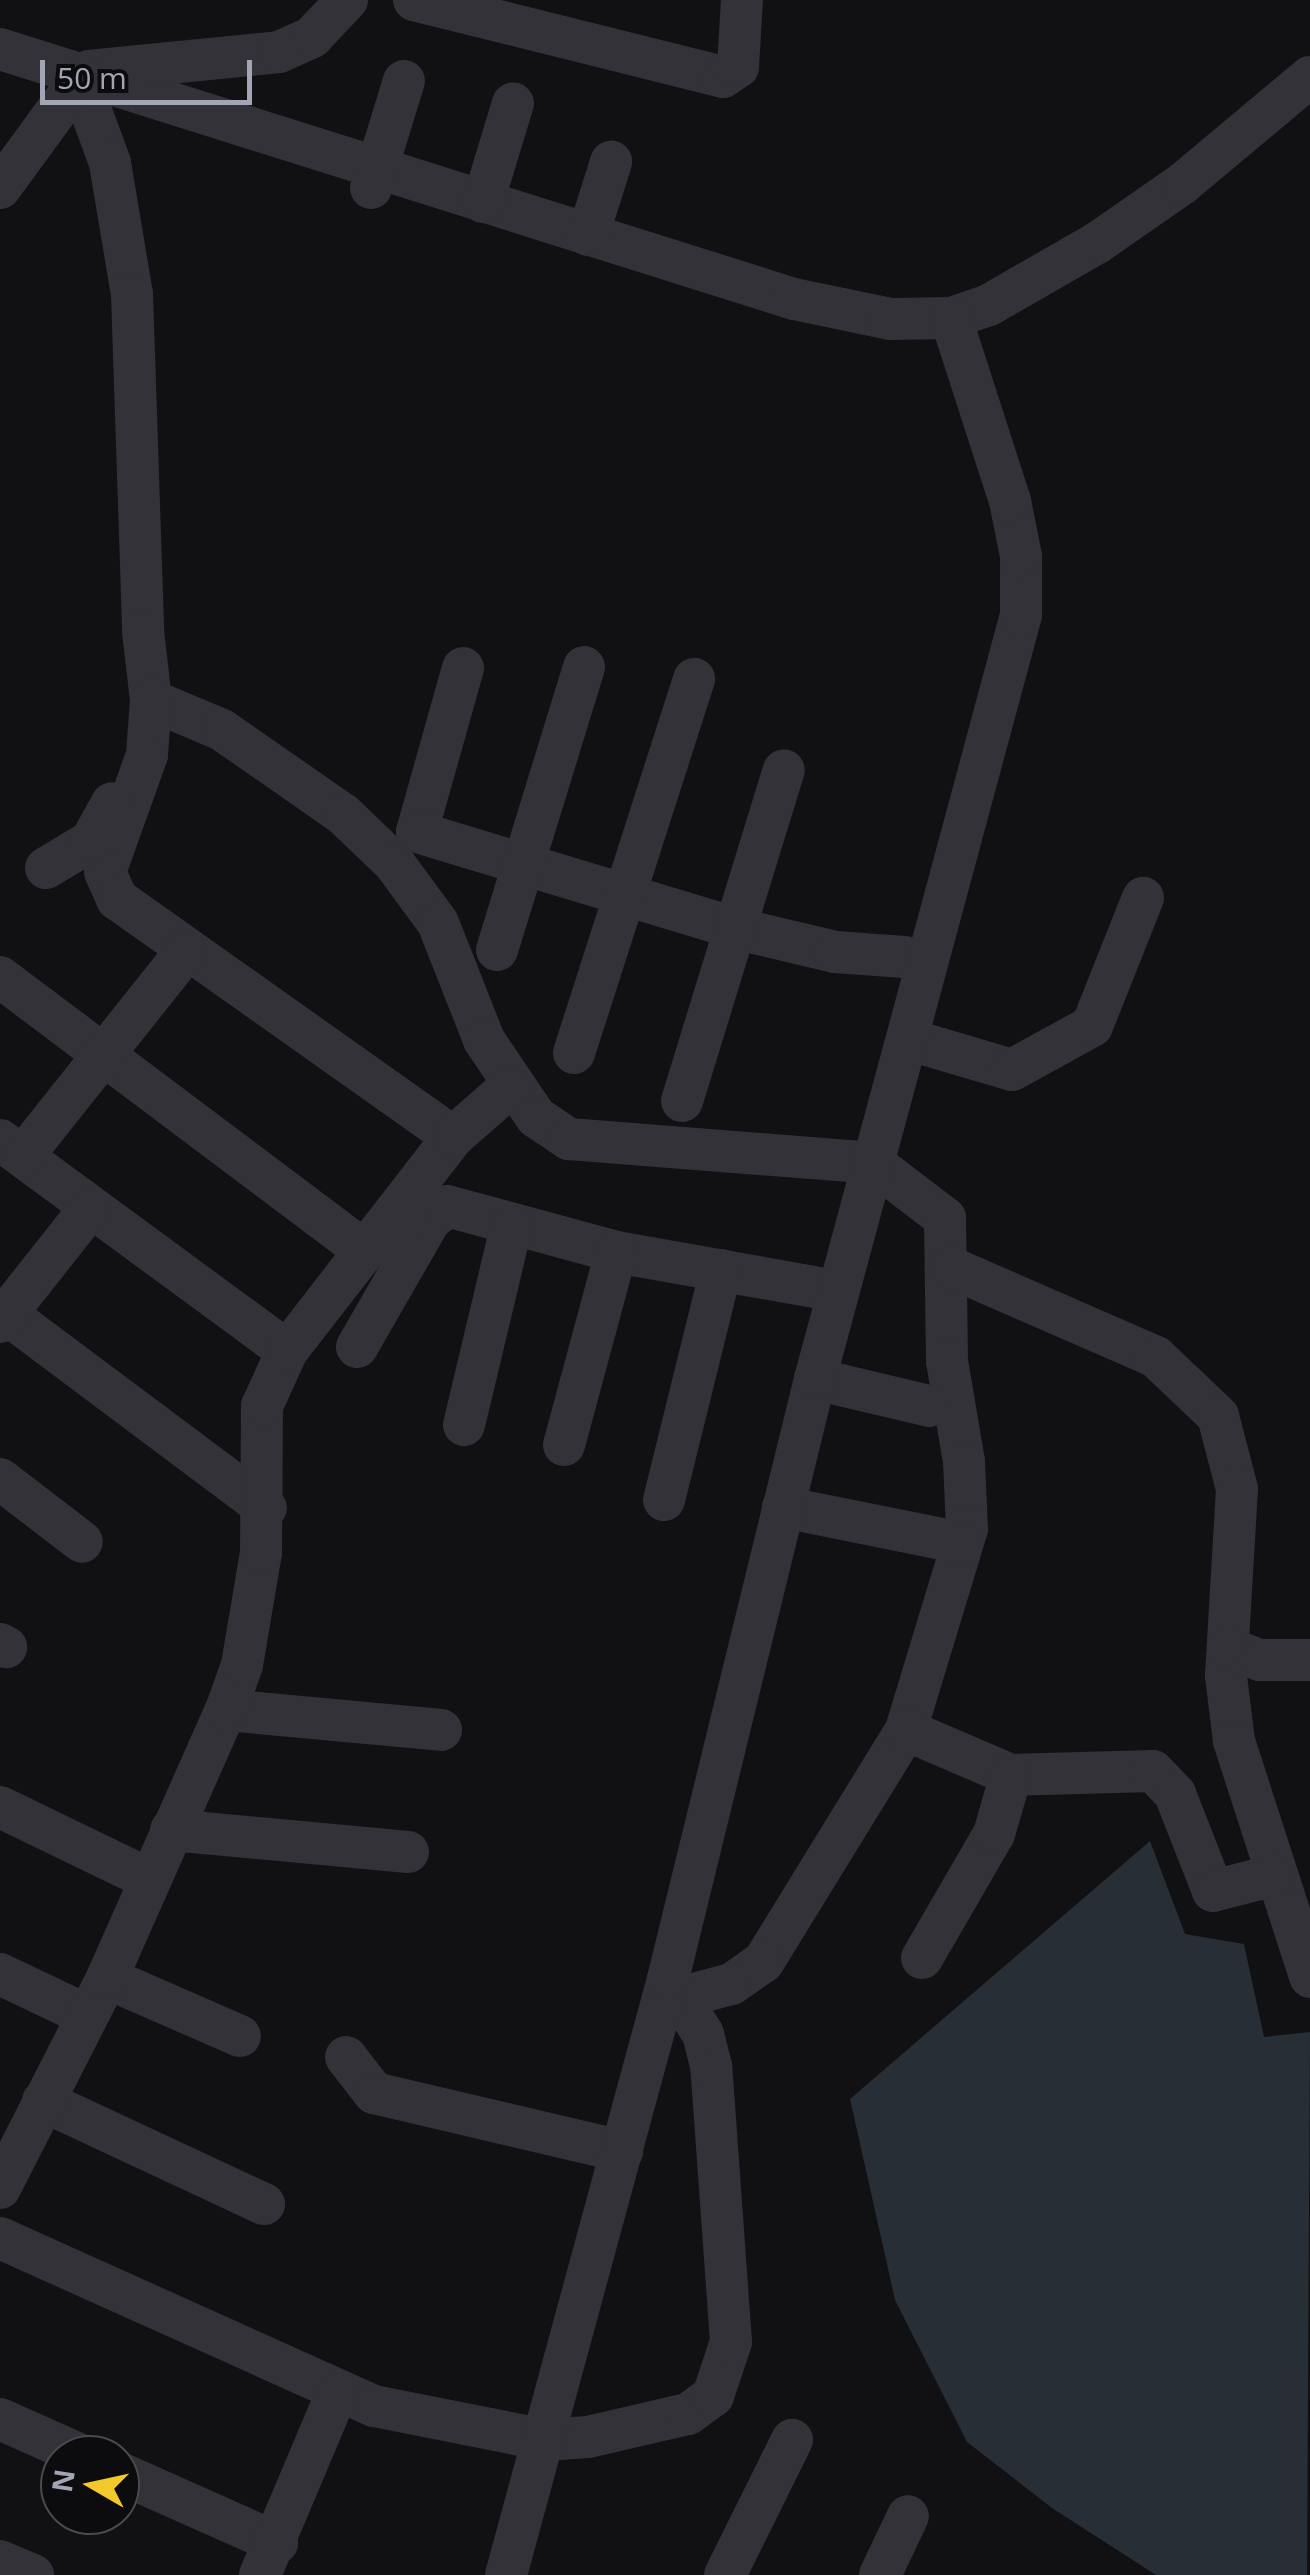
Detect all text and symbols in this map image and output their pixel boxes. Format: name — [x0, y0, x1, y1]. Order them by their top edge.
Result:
scale bar — [45, 40, 258, 102]
text: 50 m — [57, 57, 127, 98]
north arrow — [40, 2435, 140, 2535]
text: N — [42, 2466, 83, 2495]

